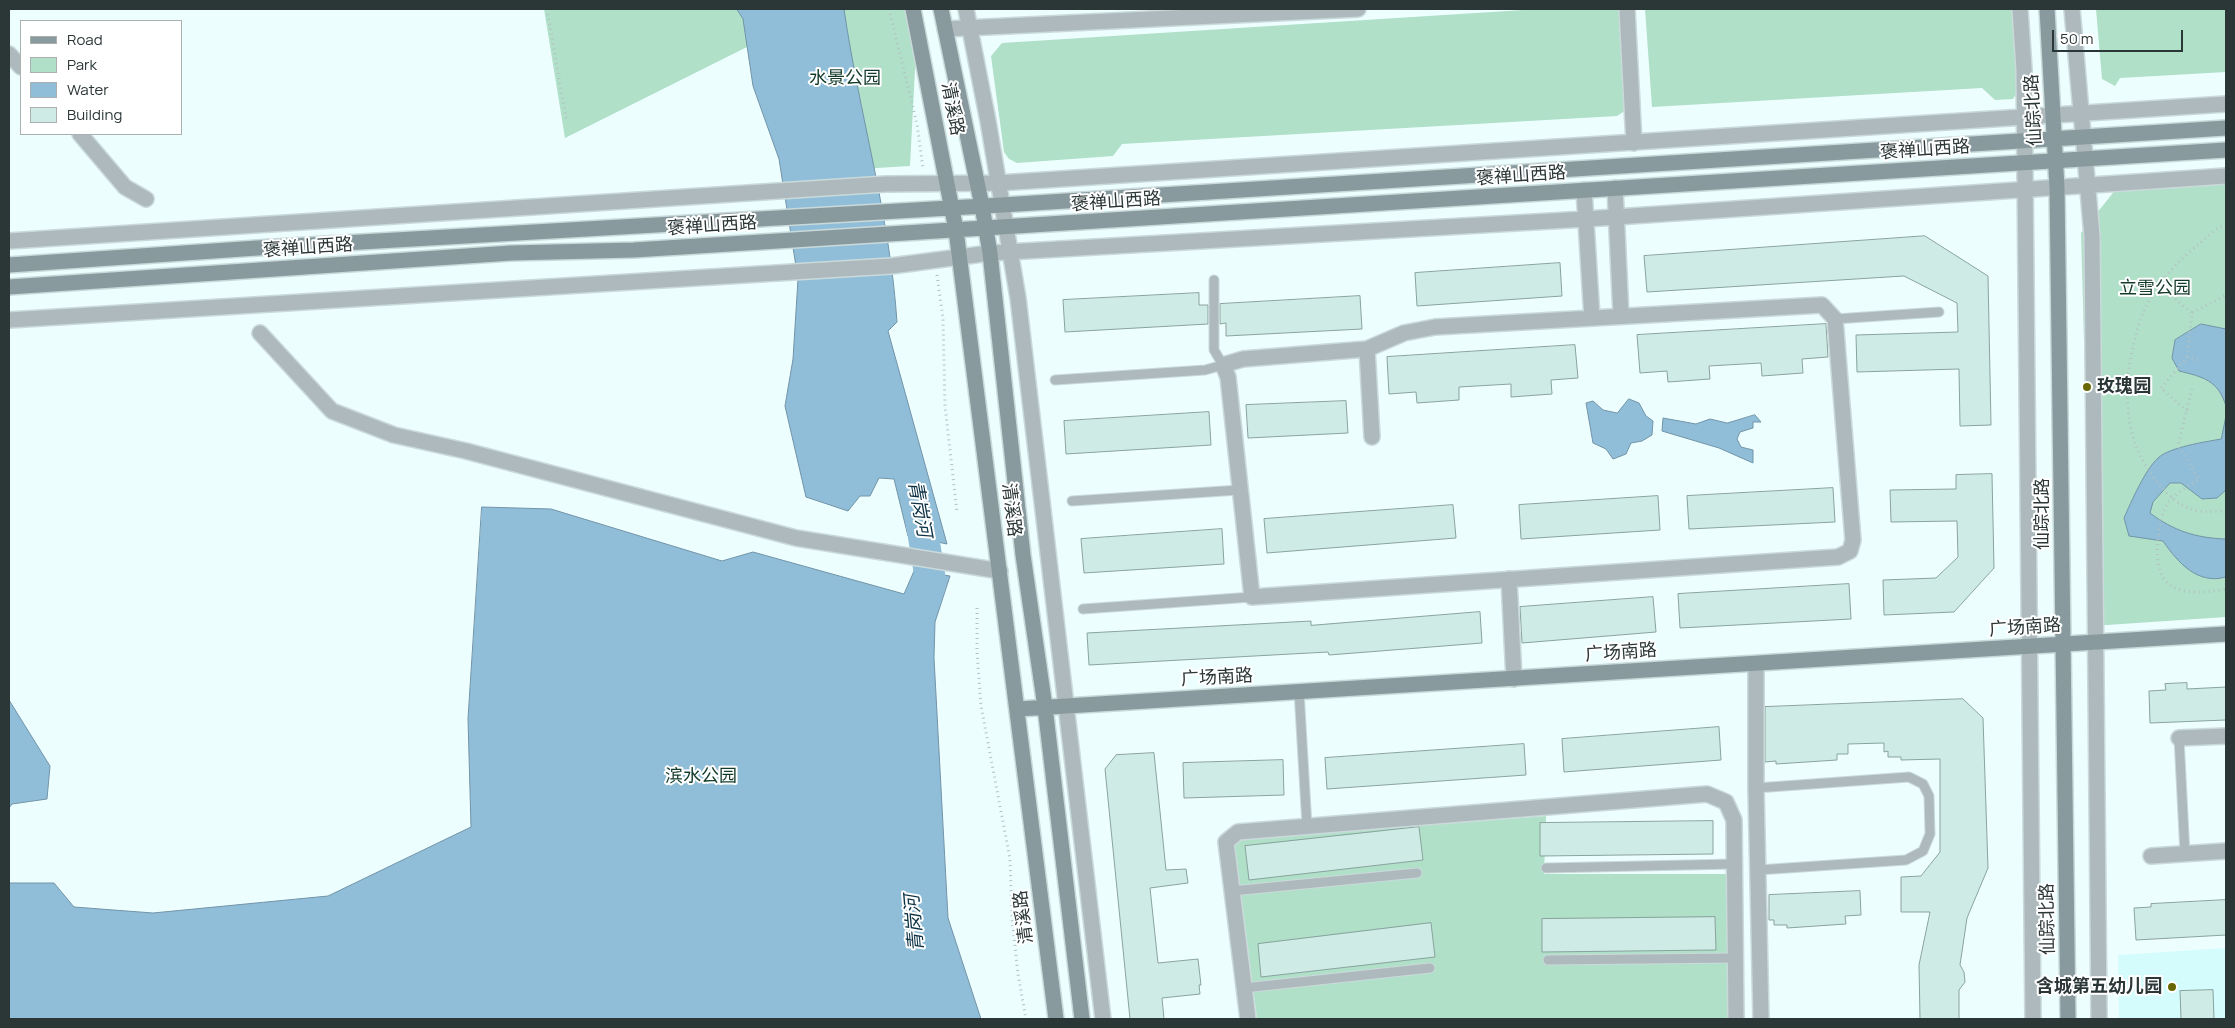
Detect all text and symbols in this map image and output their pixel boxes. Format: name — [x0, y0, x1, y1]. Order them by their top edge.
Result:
legend — [20, 20, 182, 135]
scale bar — [2055, 20, 2186, 52]
text: 50 m — [2060, 28, 2094, 49]
text: Road — [67, 29, 103, 50]
text: Park — [67, 54, 97, 75]
park label: 水景公园 — [809, 68, 881, 90]
street label: 仙踪北路 — [2021, 73, 2047, 147]
text: Water — [67, 79, 109, 100]
street label: 清溪路 — [936, 80, 968, 138]
text: Building — [67, 104, 122, 125]
street label: 褒禅山西路 — [1879, 136, 1971, 164]
street label: 褒禅山西路 — [1475, 162, 1567, 190]
street label: 褒禅山西路 — [1070, 188, 1162, 216]
street label: 褒禅山西路 — [666, 212, 758, 240]
street label: 褒禅山西路 — [262, 234, 354, 262]
park label: 立雪公园 — [2119, 278, 2191, 300]
place label: 玫瑰园 — [2097, 376, 2151, 398]
marker: 玫瑰园 — [2081, 381, 2093, 393]
street label: 仙踪北路 — [2032, 478, 2054, 550]
water label: 青岗河 — [903, 479, 935, 539]
street label: 清溪路 — [997, 482, 1025, 538]
street label: 广场南路 — [1988, 615, 2062, 641]
street label: 广场南路 — [1584, 640, 1658, 666]
street label: 广场南路 — [1180, 665, 1254, 691]
park label: 滨水公园 — [665, 766, 737, 788]
street label: 仙踪北路 — [2037, 883, 2059, 955]
street label: 清溪路 — [1010, 889, 1038, 945]
water label: 青岗河 — [901, 894, 929, 952]
place label: 含城第五幼儿园 — [2036, 976, 2162, 998]
marker: 含城第五幼儿园 — [2166, 981, 2178, 993]

